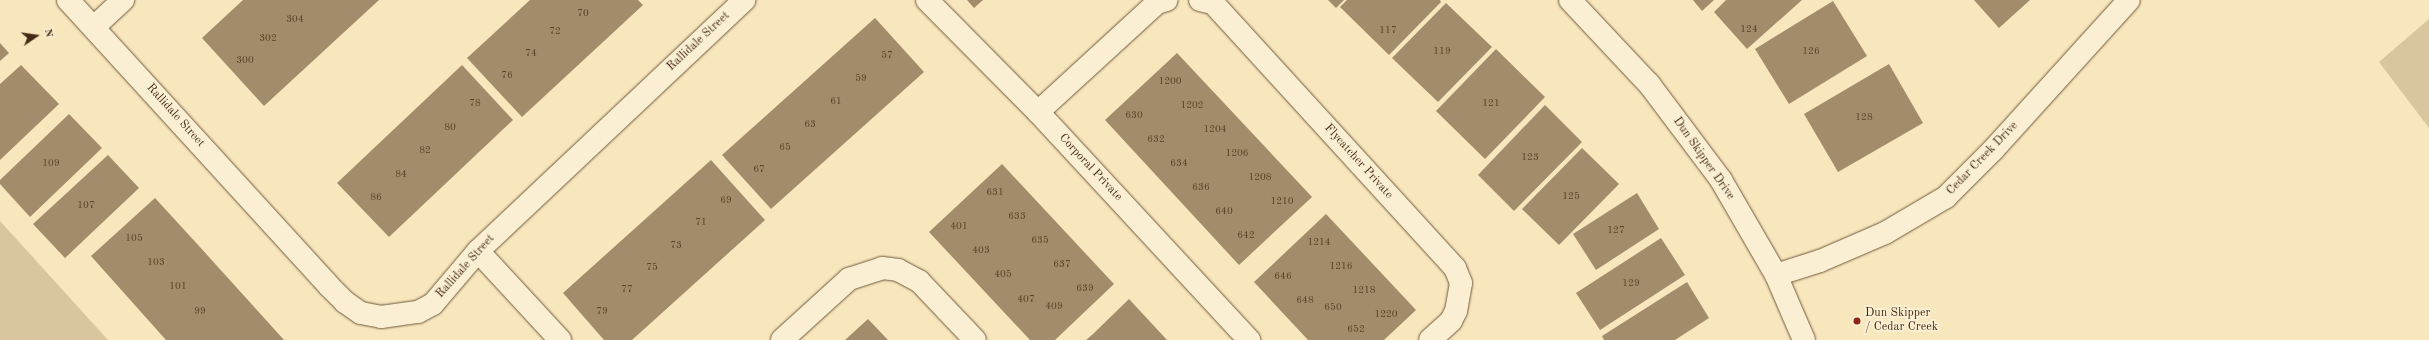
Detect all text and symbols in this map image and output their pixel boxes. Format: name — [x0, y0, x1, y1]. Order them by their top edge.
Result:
house number: 70 — [577, 8, 589, 20]
street label: Rallidale Street — [665, 9, 733, 75]
house number: 304 — [286, 14, 304, 26]
north arrow — [16, 16, 56, 56]
house number: 124 — [1740, 24, 1758, 36]
house number: 117 — [1379, 25, 1397, 37]
house number: 72 — [549, 26, 561, 38]
text: N — [42, 28, 54, 39]
house number: 302 — [259, 33, 277, 45]
house number: 119 — [1433, 46, 1451, 58]
house number: 126 — [1802, 46, 1820, 58]
house number: 74 — [525, 48, 537, 60]
house number: 57 — [881, 50, 893, 62]
house number: 300 — [236, 55, 254, 67]
house number: 76 — [501, 70, 513, 82]
house number: 59 — [855, 73, 867, 85]
house number: 1200 — [1158, 76, 1182, 88]
street label: Rallidale Street — [143, 81, 207, 151]
house number: 61 — [830, 96, 842, 108]
house number: 78 — [469, 98, 481, 110]
house number: 121 — [1482, 98, 1500, 110]
house number: 1202 — [1180, 100, 1204, 112]
house number: 630 — [1125, 110, 1143, 122]
house number: 128 — [1855, 112, 1873, 124]
street label: Dun Skipper Drive — [1669, 115, 1737, 203]
house number: 63 — [804, 119, 816, 131]
street label: Cedar Creek Drive — [1944, 119, 2022, 199]
house number: 80 — [444, 122, 456, 134]
street label: Flycatcher Private — [1321, 122, 1395, 202]
house number: 1204 — [1203, 124, 1227, 136]
street label: Corporal Private — [1055, 131, 1125, 205]
house number: 632 — [1147, 134, 1165, 146]
house number: 65 — [779, 142, 791, 154]
house number: 82 — [419, 145, 431, 157]
house number: 1206 — [1225, 148, 1249, 160]
house number: 123 — [1521, 152, 1539, 164]
house number: 109 — [42, 158, 60, 170]
house number: 634 — [1170, 158, 1188, 170]
house number: 67 — [753, 164, 765, 176]
house number: 84 — [395, 169, 407, 181]
house number: 1208 — [1248, 172, 1272, 184]
house number: 636 — [1192, 182, 1210, 194]
house number: 631 — [986, 187, 1004, 199]
house number: 125 — [1562, 191, 1580, 203]
house number: 86 — [370, 192, 382, 204]
house number: 69 — [720, 195, 732, 207]
house number: 1210 — [1270, 196, 1294, 208]
house number: 107 — [77, 200, 95, 212]
house number: 640 — [1215, 206, 1233, 218]
house number: 633 — [1008, 211, 1026, 223]
house number: 71 — [695, 217, 707, 229]
house number: 401 — [950, 221, 968, 233]
house number: 127 — [1607, 225, 1625, 237]
house number: 642 — [1237, 230, 1255, 242]
street label: Rallidale Street — [434, 232, 498, 302]
house number: 105 — [125, 233, 143, 245]
house number: 635 — [1031, 235, 1049, 247]
house number: 1214 — [1307, 237, 1331, 249]
house number: 73 — [670, 240, 682, 252]
house number: 403 — [972, 245, 990, 257]
house number: 103 — [147, 257, 165, 269]
house number: 637 — [1053, 259, 1071, 271]
house number: 1216 — [1329, 261, 1353, 273]
house number: 75 — [646, 262, 658, 274]
house number: 405 — [994, 269, 1012, 281]
house number: 646 — [1274, 271, 1292, 283]
house number: 129 — [1622, 278, 1640, 290]
house number: 101 — [169, 281, 187, 293]
house number: 639 — [1076, 283, 1094, 295]
house number: 77 — [621, 284, 633, 296]
house number: 1218 — [1352, 285, 1376, 297]
house number: 407 — [1017, 294, 1035, 306]
house number: 648 — [1296, 295, 1314, 307]
house number: 409 — [1045, 301, 1063, 313]
house number: 650 — [1324, 302, 1342, 314]
house number: 99 — [194, 306, 206, 318]
house number: 79 — [596, 306, 608, 318]
place label: Dun Skipper / Cedar Creek — [1865, 307, 1938, 335]
house number: 1220 — [1374, 309, 1398, 321]
marker: Dun Skipper / Cedar Creek — [1852, 316, 1862, 326]
house number: 652 — [1347, 324, 1365, 336]

